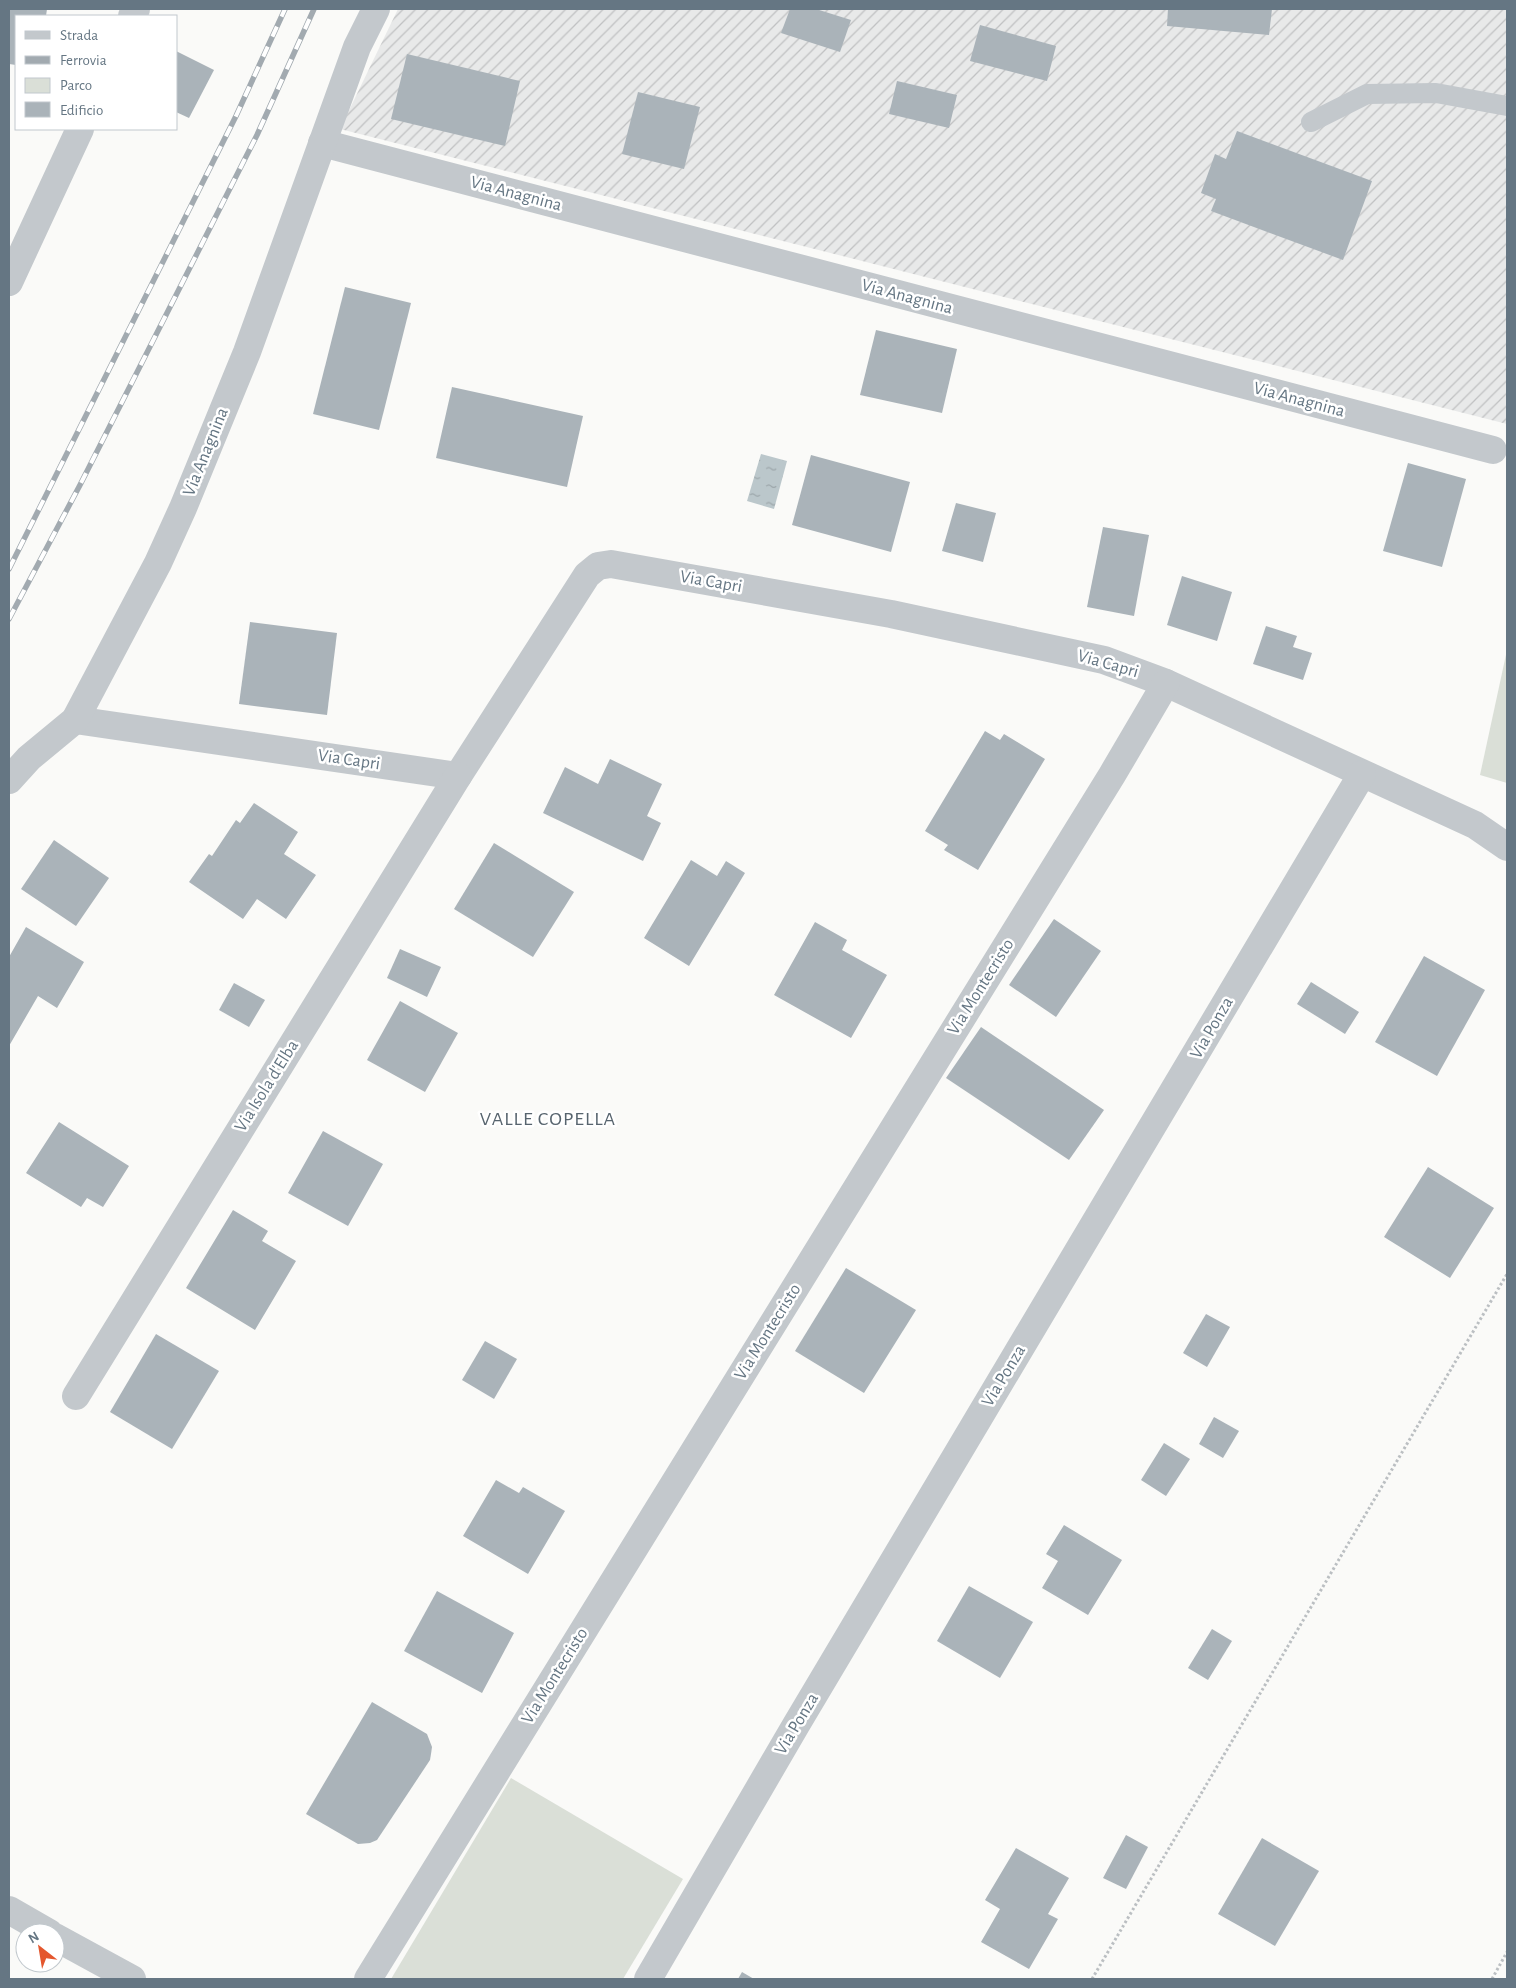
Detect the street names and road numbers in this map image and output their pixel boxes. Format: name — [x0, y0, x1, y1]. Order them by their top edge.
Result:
street label: Via Anagnina — [468, 173, 564, 215]
street label: Via Anagnina — [859, 276, 955, 318]
street label: Via Anagnina — [1251, 379, 1347, 421]
street label: Via Anagnina — [180, 405, 232, 499]
street label: Via Capri — [679, 568, 743, 596]
street label: Via Capri — [1075, 647, 1141, 681]
street label: Via Capri — [317, 747, 381, 773]
street label: Via Montecristo — [944, 936, 1018, 1038]
street label: Via Ponza — [1187, 994, 1237, 1062]
street label: Via Isola d'Elba — [232, 1037, 302, 1135]
street label: Via Montecristo — [731, 1281, 805, 1383]
street label: Via Ponza — [979, 1342, 1029, 1410]
street label: Via Montecristo — [518, 1625, 592, 1727]
street label: Via Ponza — [772, 1690, 822, 1758]

